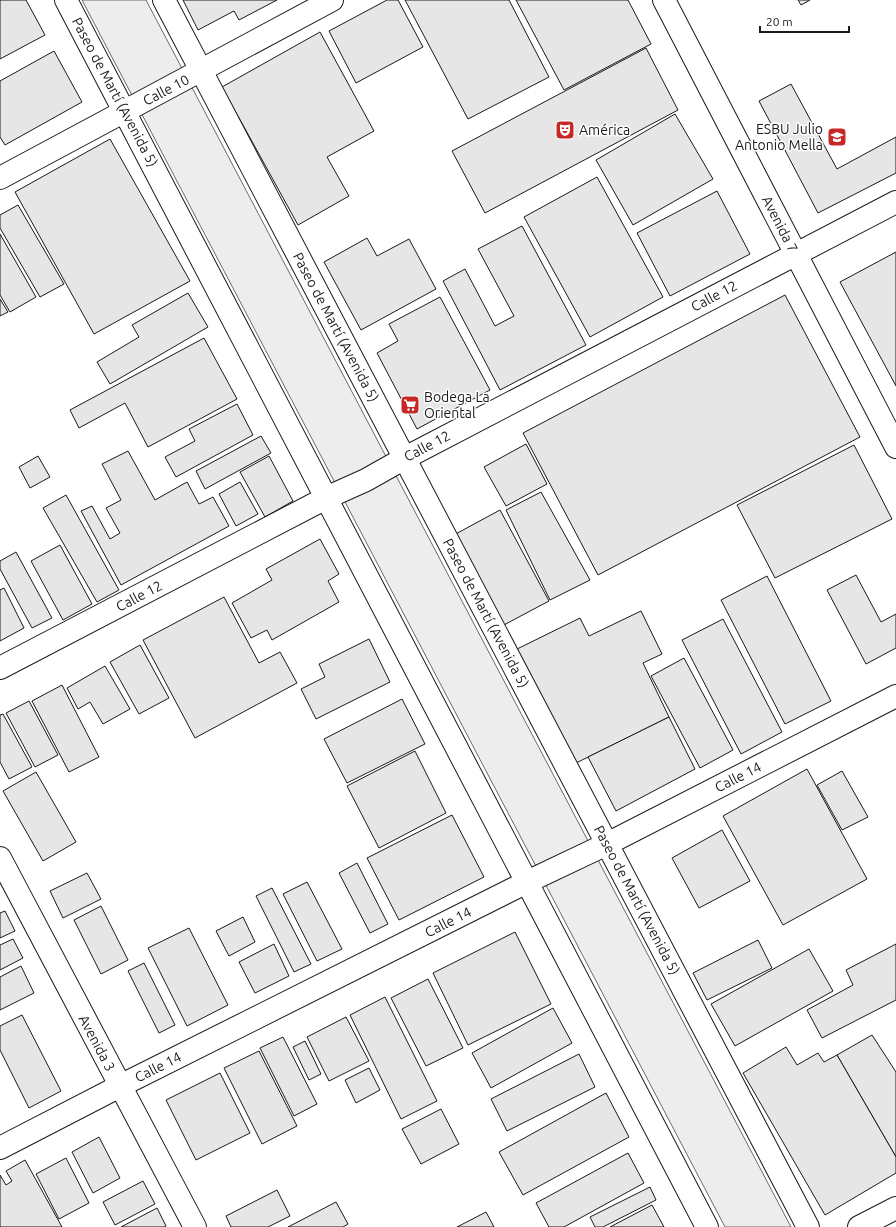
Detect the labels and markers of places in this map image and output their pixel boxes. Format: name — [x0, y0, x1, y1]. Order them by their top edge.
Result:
theatre icon: América — [554, 119, 576, 141]
place label: ESBU Julio Antonio Mella — [735, 121, 823, 153]
place label: América — [579, 122, 630, 138]
school or university icon: ESBU Julio Antonio Mella — [826, 126, 848, 148]
place label: Bodega La Oriental — [424, 389, 490, 421]
supermarket icon: Bodega La Oriental — [399, 394, 421, 416]

